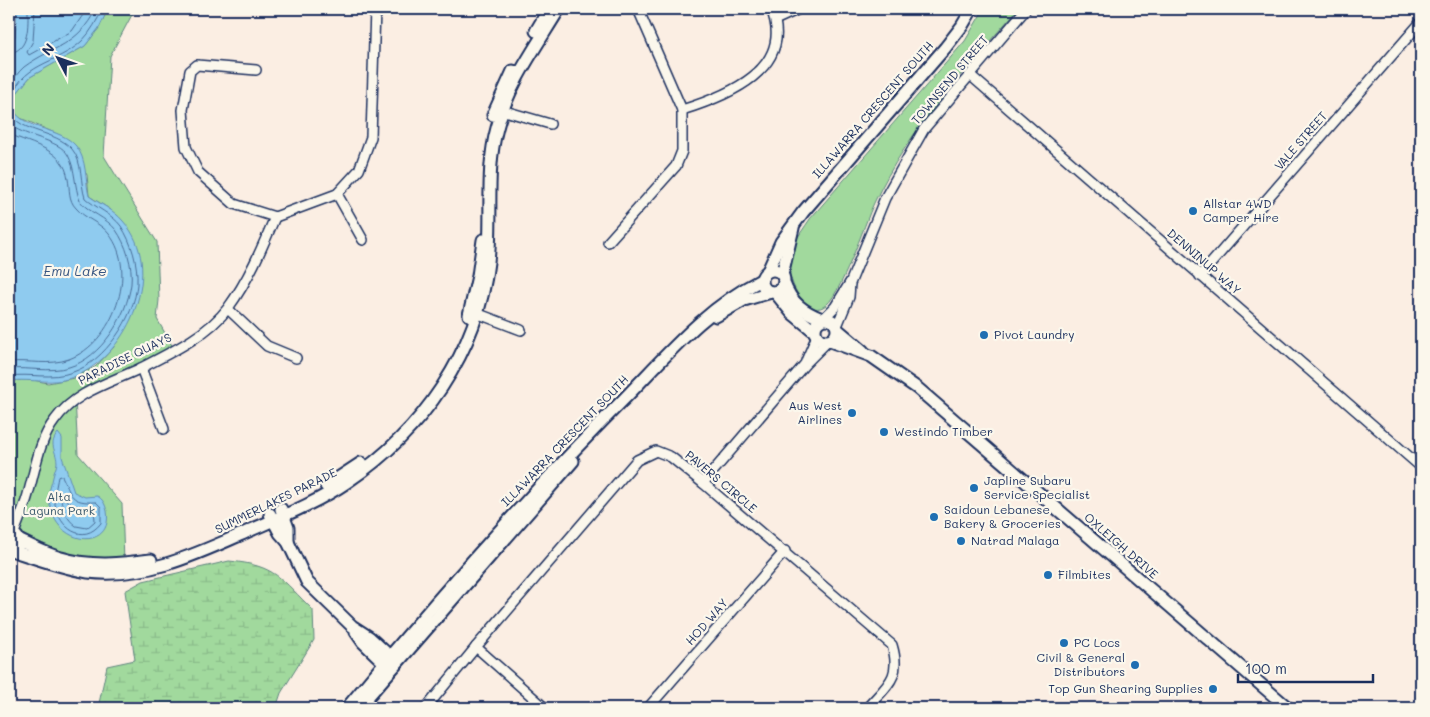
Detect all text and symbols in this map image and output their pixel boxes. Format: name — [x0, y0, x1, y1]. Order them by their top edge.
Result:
street label: TOWNSEND STREET — [907, 31, 991, 127]
north arrow — [32, 32, 82, 82]
street label: ILLAWARRA CRESCENT SOUTH — [808, 37, 936, 181]
text: N — [37, 39, 58, 59]
street label: VALE STREET — [1270, 107, 1330, 173]
place label: Allstar 4WD Camper Hire — [1203, 195, 1279, 225]
marker: Allstar 4WD Camper Hire — [1187, 205, 1199, 217]
street label: DENNINUP WAY — [1164, 225, 1245, 298]
water label: Emu Lake — [43, 261, 107, 280]
place label: Pivot Laundry — [994, 326, 1075, 342]
street label: PARADISE QUAYS — [75, 328, 174, 388]
marker: Pivot Laundry — [978, 329, 990, 341]
street label: ILLAWARRA CRESCENT SOUTH — [497, 371, 631, 509]
place label: Aus West Airlines — [788, 397, 842, 427]
marker: Aus West Airlines — [846, 407, 858, 419]
place label: Westindo Timber — [894, 423, 993, 439]
marker: Westindo Timber — [878, 426, 890, 438]
street label: PAVERS CIRCLE — [682, 446, 761, 516]
street label: SUMMERLAKES PARADE — [212, 464, 339, 537]
place label: Japline Subaru Service Specialist — [984, 472, 1090, 502]
marker: Japline Subaru Service Specialist — [968, 482, 980, 494]
park label: Alta Laguna Park — [23, 488, 95, 518]
place label: Saidoun Lebanese Bakery & Groceries — [944, 501, 1061, 531]
street label: OXLEIGH DRIVE — [1081, 509, 1162, 582]
marker: Saidoun Lebanese Bakery & Groceries — [928, 511, 940, 523]
place label: Natrad Malaga — [971, 532, 1060, 548]
marker: Natrad Malaga — [955, 535, 967, 547]
place label: Filmbites — [1058, 566, 1111, 582]
marker: Filmbites — [1042, 569, 1054, 581]
street label: HOD WAY — [682, 595, 731, 648]
place label: PC Locs — [1074, 634, 1120, 650]
marker: PC Locs — [1058, 637, 1070, 649]
place label: Civil & General Distributors — [1036, 649, 1125, 679]
scale bar — [1238, 652, 1372, 684]
text: 100 m — [1245, 658, 1287, 678]
marker: Civil & General Distributors — [1129, 659, 1141, 671]
place label: Top Gun Shearing Supplies — [1048, 680, 1203, 696]
marker: Top Gun Shearing Supplies — [1207, 683, 1219, 695]

